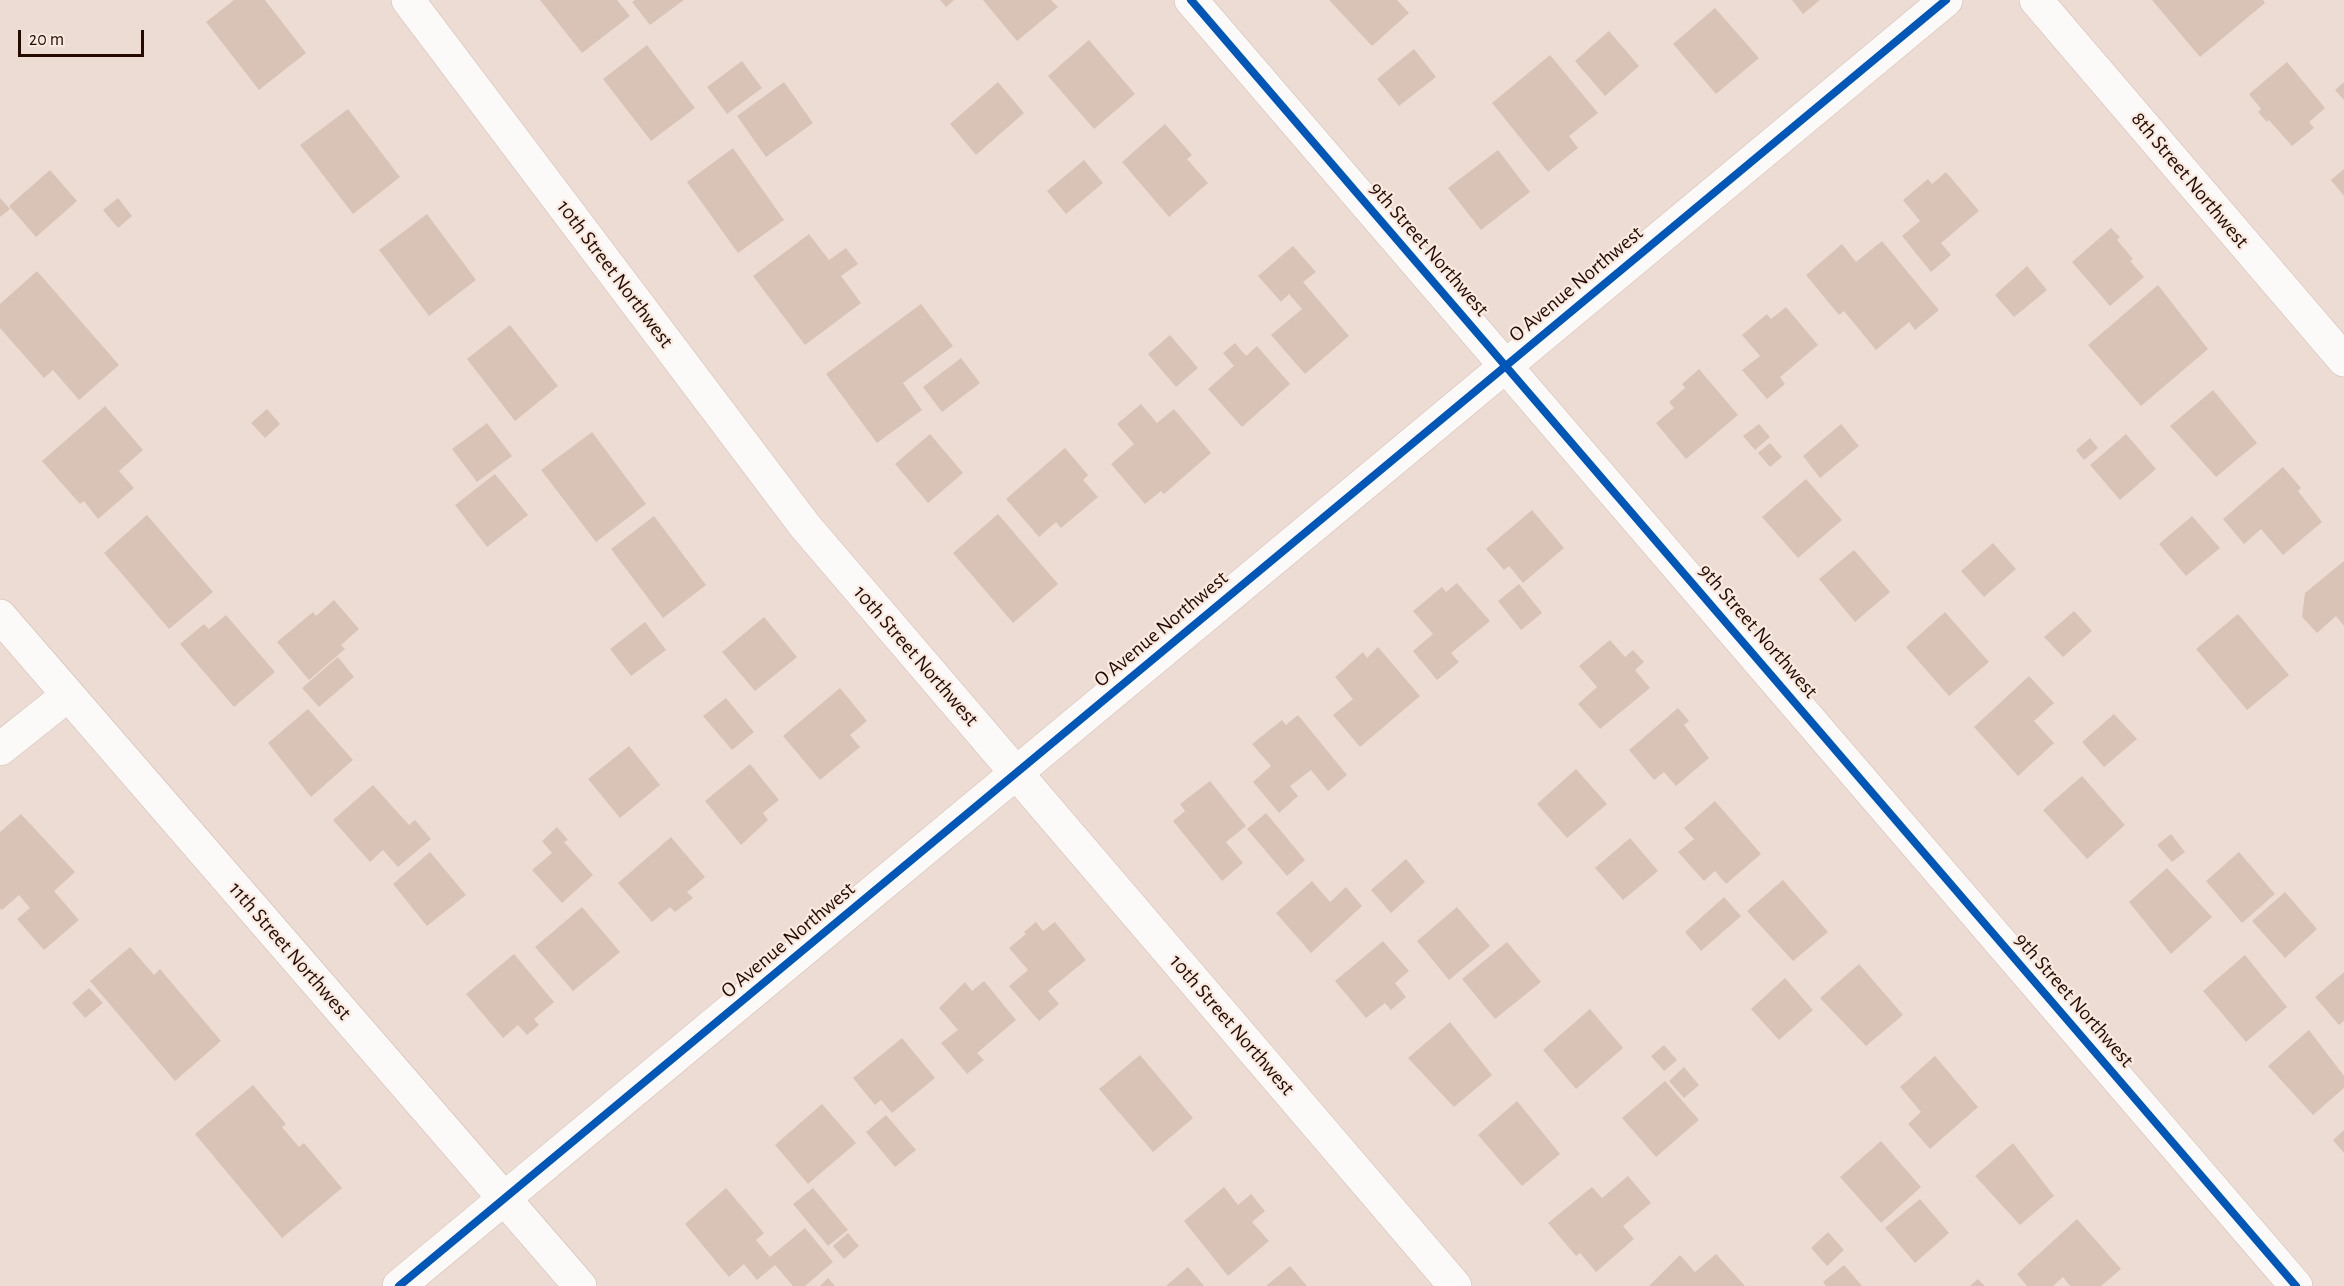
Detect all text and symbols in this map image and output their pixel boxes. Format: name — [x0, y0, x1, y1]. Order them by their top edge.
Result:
scale bar — [21, 18, 147, 56]
text: 20 m — [29, 31, 64, 49]
street label: 8th Street Northwest — [2126, 107, 2254, 253]
street label: 9th Street Northwest — [1364, 177, 1494, 321]
street label: 10th Street Northwest — [551, 195, 679, 353]
street label: O Avenue Northwest — [1504, 221, 1648, 347]
street label: 9th Street Northwest — [1693, 559, 1823, 703]
street label: O Avenue Northwest — [1089, 566, 1233, 692]
street label: 10th Street Northwest — [848, 580, 984, 732]
street label: 11th Street Northwest — [223, 877, 357, 1025]
street label: O Avenue Northwest — [716, 877, 860, 1003]
street label: 9th Street Northwest — [2009, 928, 2139, 1072]
street label: 10th Street Northwest — [1164, 949, 1300, 1101]

